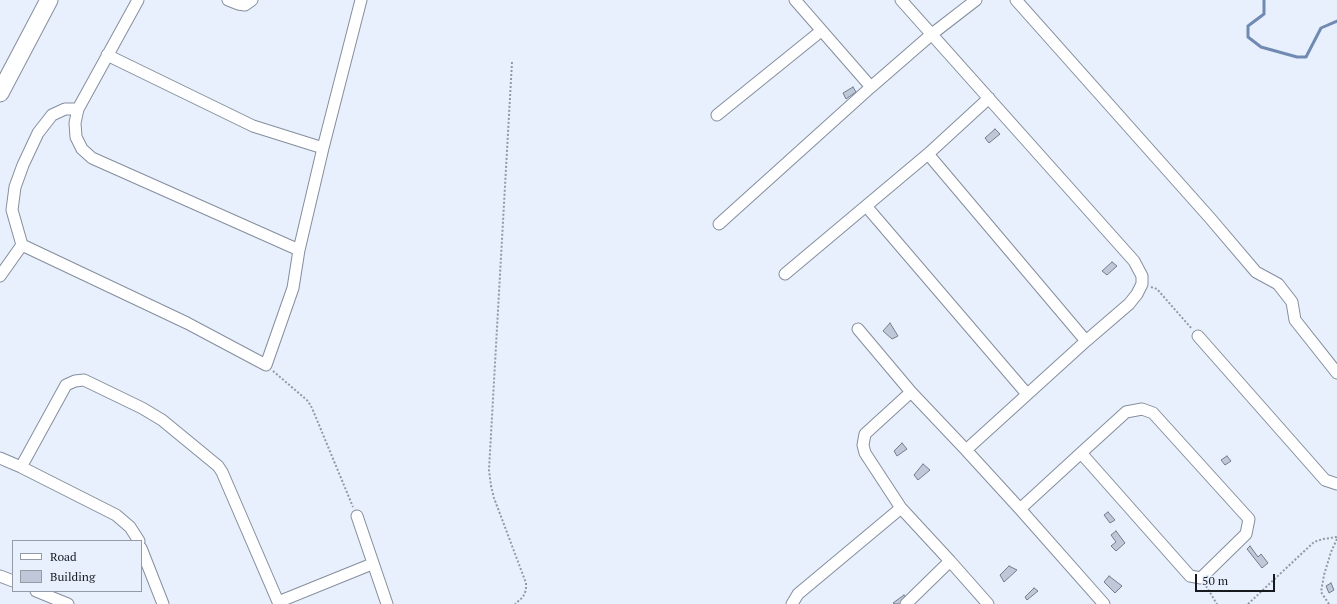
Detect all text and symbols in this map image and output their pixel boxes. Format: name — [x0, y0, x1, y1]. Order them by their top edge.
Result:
legend — [12, 540, 142, 592]
text: Road — [50, 549, 77, 564]
scale bar — [1197, 566, 1277, 592]
text: Building — [50, 569, 95, 584]
text: 50 m — [1202, 573, 1228, 588]

